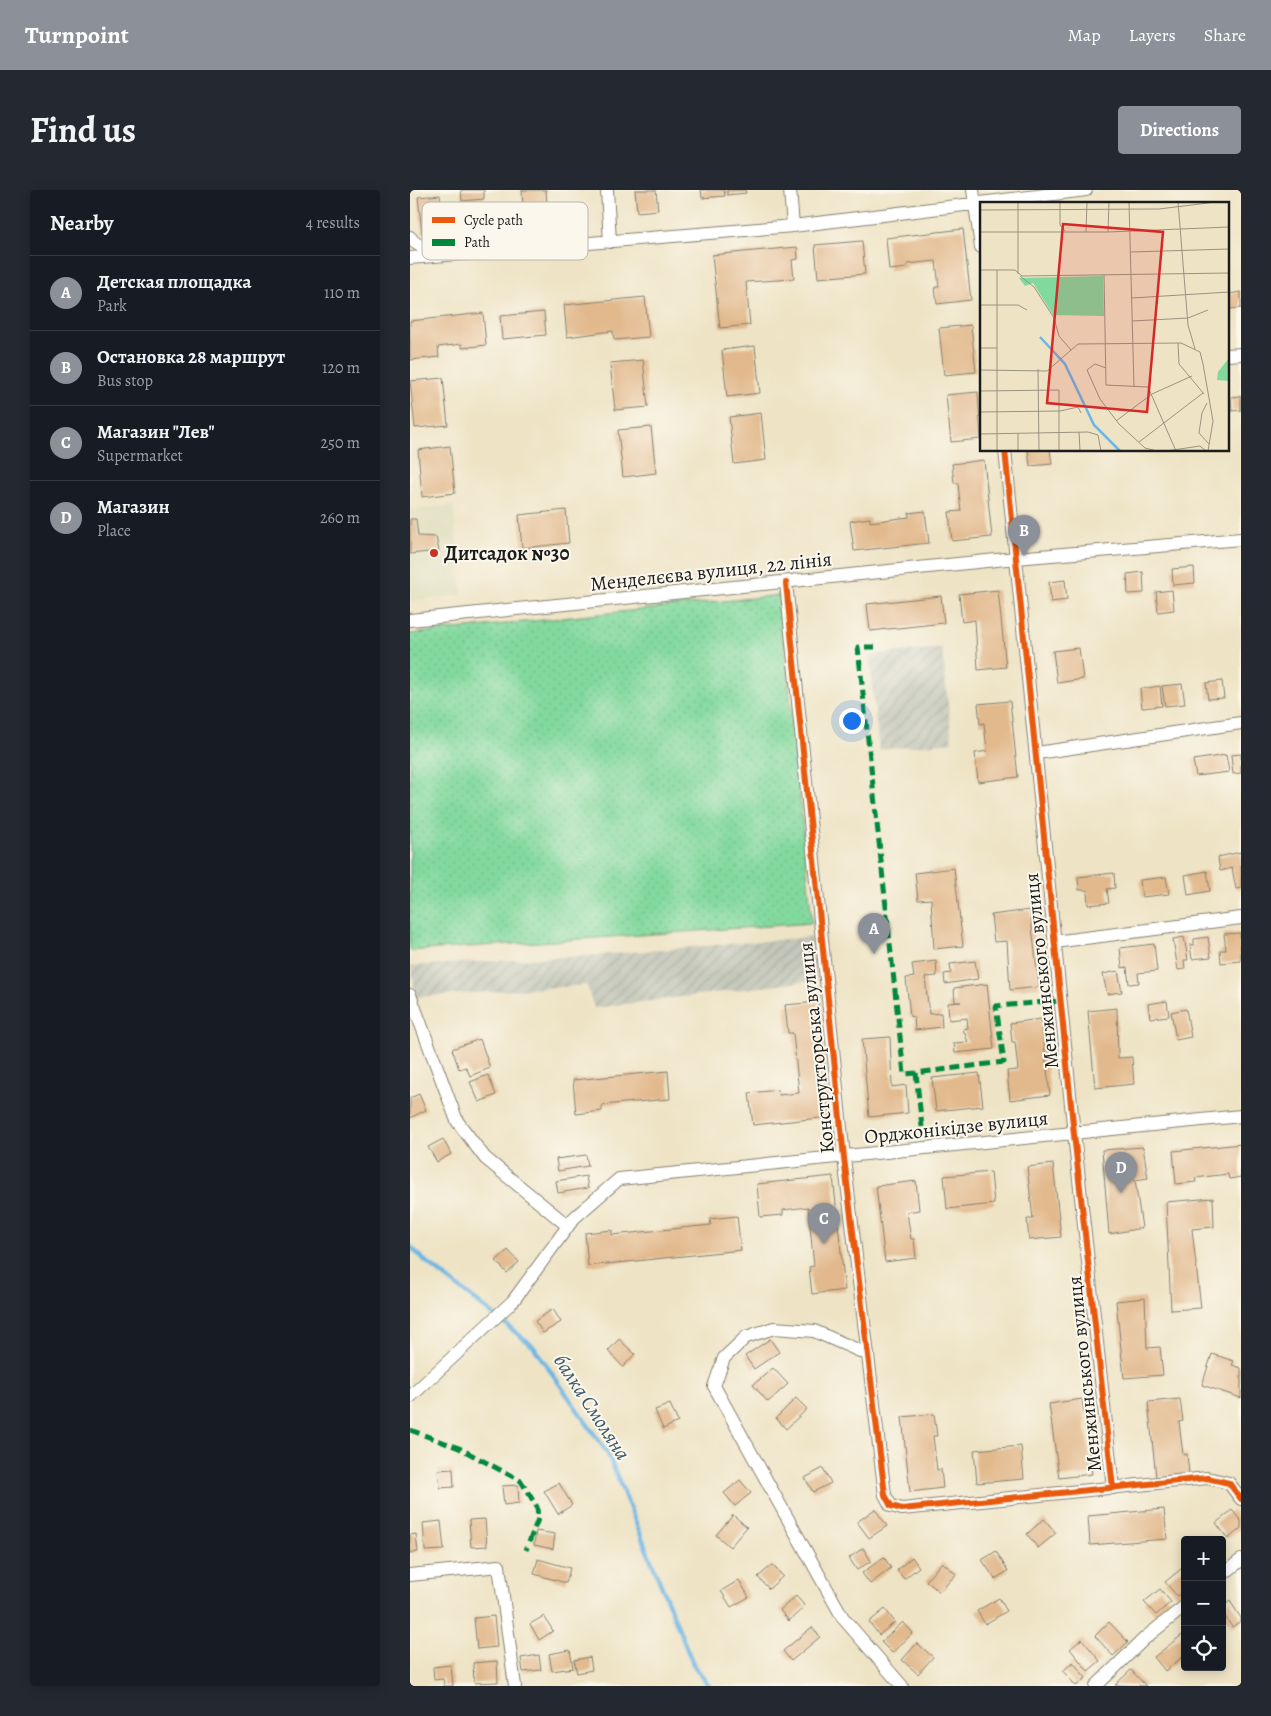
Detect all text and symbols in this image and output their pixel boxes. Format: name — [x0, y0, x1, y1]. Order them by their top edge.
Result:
text: Turnpoint — [25, 19, 129, 51]
text: Map — [1068, 23, 1101, 47]
text: Layers — [1129, 23, 1176, 47]
text: Share — [1204, 23, 1246, 47]
text: Find us — [30, 106, 136, 154]
button: Directions — [1118, 106, 1241, 154]
legend — [422, 202, 588, 260]
inset map — [980, 202, 1228, 451]
text: Nearby — [50, 209, 113, 237]
text: Cycle path — [464, 211, 524, 230]
text: 4 results — [306, 212, 360, 234]
text: Path — [464, 233, 491, 252]
text: Детская площадка — [97, 269, 252, 295]
text: A — [61, 282, 71, 304]
text: 110 m — [324, 282, 360, 304]
text: Park — [97, 295, 127, 317]
text: Остановка 28 маршрут — [97, 344, 285, 370]
text: B — [61, 357, 71, 379]
text: 120 m — [322, 357, 360, 379]
text: Bus stop — [97, 370, 153, 392]
text: Магазин "Лев" — [97, 419, 215, 445]
text: C — [61, 432, 71, 454]
text: 250 m — [321, 432, 360, 454]
text: Supermarket — [97, 445, 183, 467]
text: Магазин — [97, 494, 170, 520]
text: D — [60, 507, 72, 529]
text: 260 m — [320, 507, 360, 529]
pin: B — [1008, 515, 1040, 556]
text: Place — [97, 520, 131, 542]
place label: Дитсадок №30 — [444, 540, 569, 567]
street label: Менделєєва вулиця, 22 лінія — [589, 545, 833, 598]
marker: Дитсадок №30 — [428, 547, 440, 559]
your location — [839, 708, 865, 734]
street label: Менжинського вулиця — [1018, 872, 1065, 1070]
pin: A — [858, 913, 890, 954]
street label: Конструкторська вулиця — [792, 941, 841, 1155]
street label: Орджонікідзе вулиця — [863, 1104, 1049, 1151]
pin: D — [1105, 1152, 1137, 1193]
pin: C — [808, 1203, 840, 1244]
street label: Менжинського вулиця — [1061, 1275, 1108, 1473]
water label: балка Смоляна — [547, 1348, 637, 1466]
map controls — [1181, 1536, 1226, 1671]
button: + — [1181, 1536, 1226, 1581]
button: − — [1181, 1581, 1226, 1626]
button: locate — [1181, 1626, 1226, 1671]

